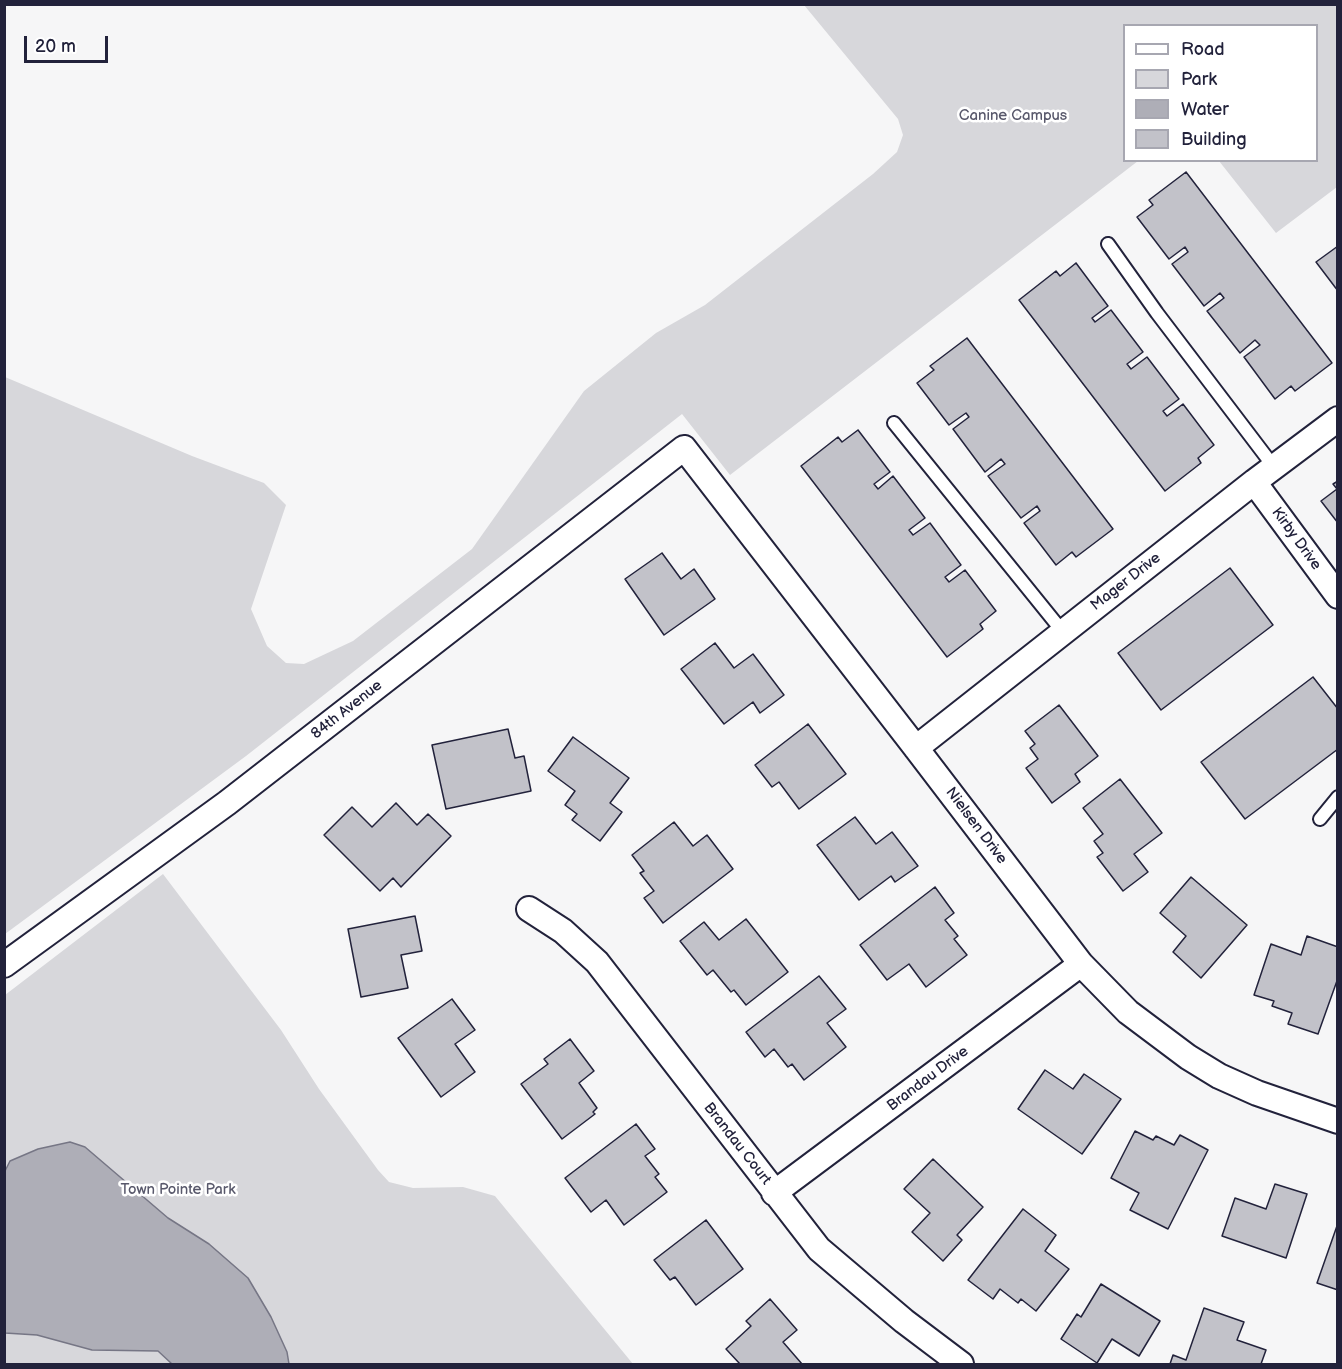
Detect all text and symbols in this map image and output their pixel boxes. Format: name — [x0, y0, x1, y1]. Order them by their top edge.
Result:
scale bar — [27, 24, 111, 62]
legend — [1123, 24, 1318, 162]
text: 20 m — [35, 36, 76, 57]
text: Road — [1181, 39, 1225, 60]
text: Park — [1181, 69, 1217, 90]
text: Water — [1181, 99, 1229, 120]
park label: Canine Campus — [959, 107, 1067, 125]
text: Building — [1181, 129, 1247, 150]
street label: Kirby Drive — [1267, 504, 1325, 574]
street label: Mager Drive — [1087, 549, 1165, 615]
street label: 84th Avenue — [308, 677, 386, 743]
street label: Nielsen Drive — [941, 784, 1011, 868]
street label: Brandau Drive — [884, 1043, 972, 1115]
street label: Brandau Court — [699, 1099, 775, 1189]
park label: Town Pointe Park — [121, 1181, 235, 1199]

